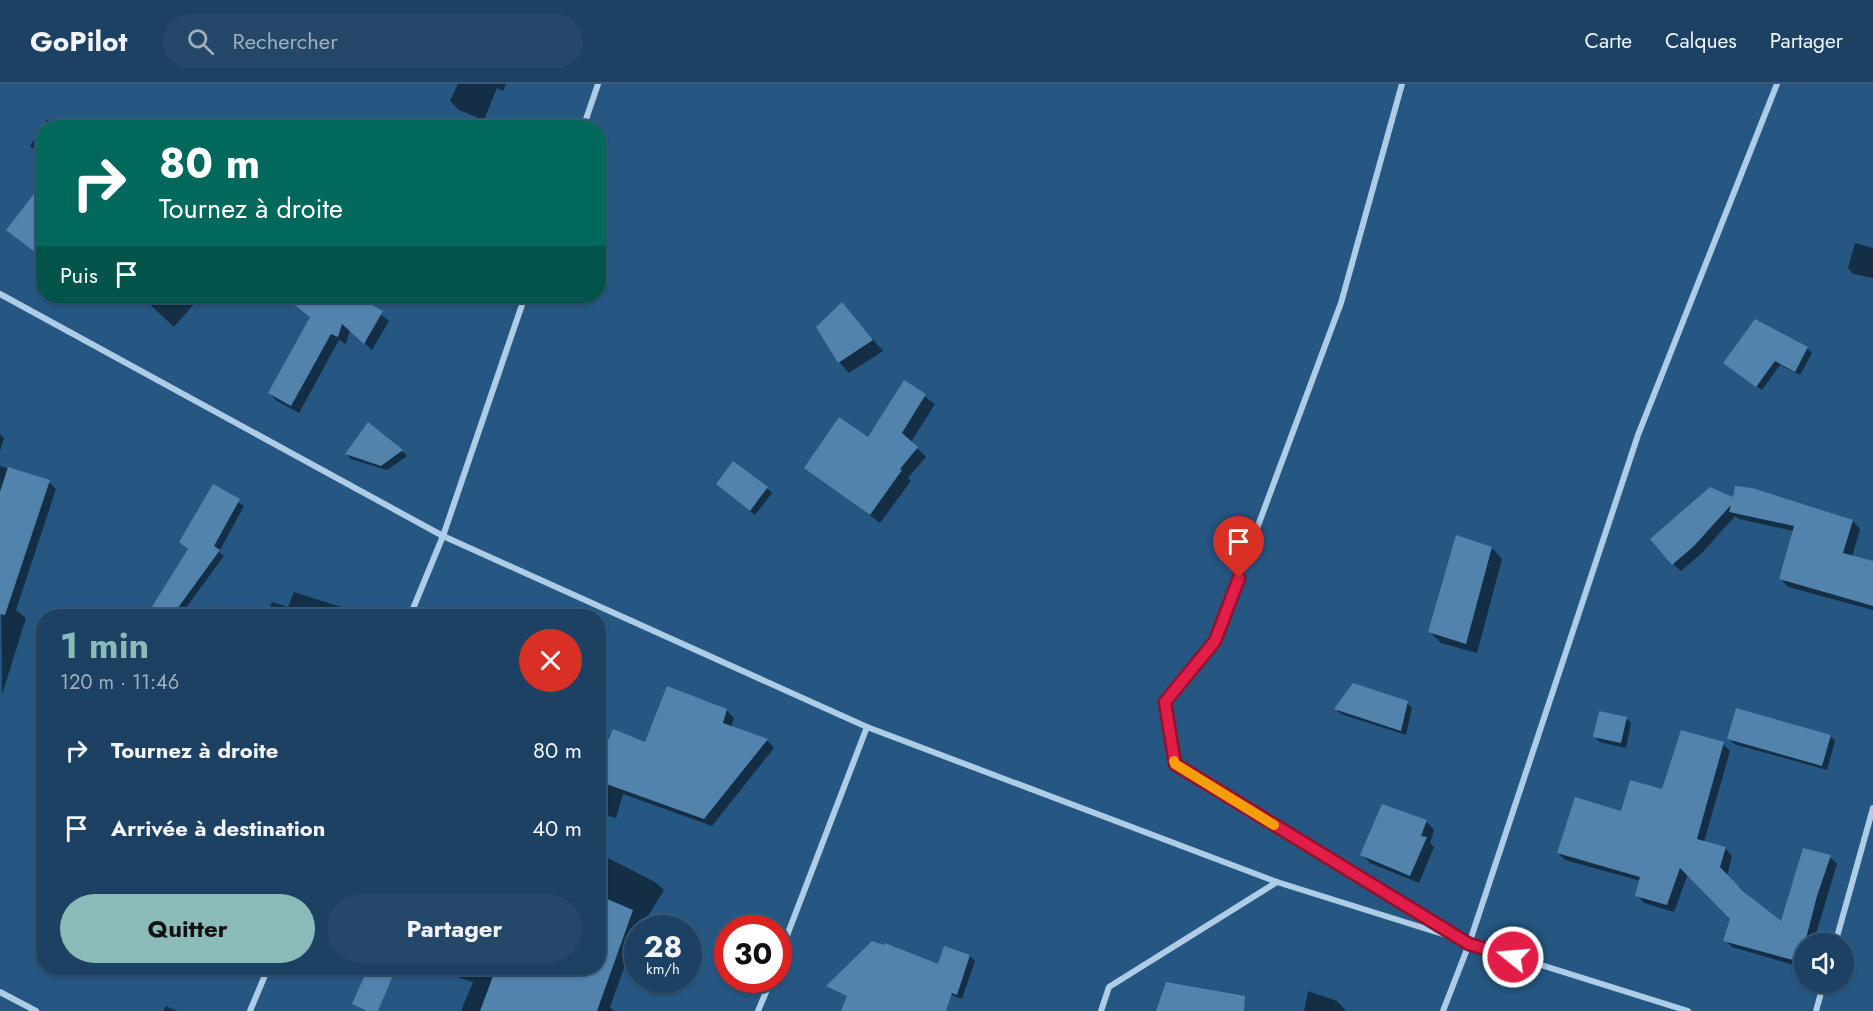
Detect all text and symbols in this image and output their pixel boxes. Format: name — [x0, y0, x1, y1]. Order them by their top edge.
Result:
search box — [163, 14, 583, 68]
text: GoPilot — [30, 21, 127, 62]
icon: search — [184, 25, 217, 58]
text: Rechercher — [232, 25, 338, 57]
text: Carte — [1585, 26, 1632, 56]
text: Calques — [1665, 26, 1737, 56]
text: Partager — [1770, 26, 1843, 56]
text: 80 m — [159, 133, 260, 194]
icon: right — [60, 144, 138, 222]
text: Tournez à droite — [159, 189, 343, 228]
icon: arrive — [110, 258, 143, 291]
text: Puis — [60, 259, 98, 291]
pin — [1213, 516, 1264, 578]
icon: arrive — [1222, 525, 1255, 558]
text: 1 min — [60, 619, 149, 671]
button: close — [519, 629, 582, 692]
text: 120 m · 11:46 — [60, 668, 179, 697]
icon: right — [60, 734, 93, 767]
text: Tournez à droite — [111, 734, 278, 766]
text: 80 m — [533, 734, 582, 766]
icon: arrive — [60, 812, 93, 845]
text: Arrivée à destination — [111, 812, 325, 844]
text: 40 m — [532, 812, 582, 844]
button: Quitter — [60, 894, 315, 963]
button: Partager — [327, 894, 582, 963]
speed limit sign: 30 — [714, 915, 792, 993]
text: 28 — [644, 925, 682, 968]
position arrow — [1481, 925, 1545, 989]
map controls — [1794, 933, 1854, 993]
button: sound — [1794, 933, 1854, 993]
text: km/h — [646, 958, 680, 980]

